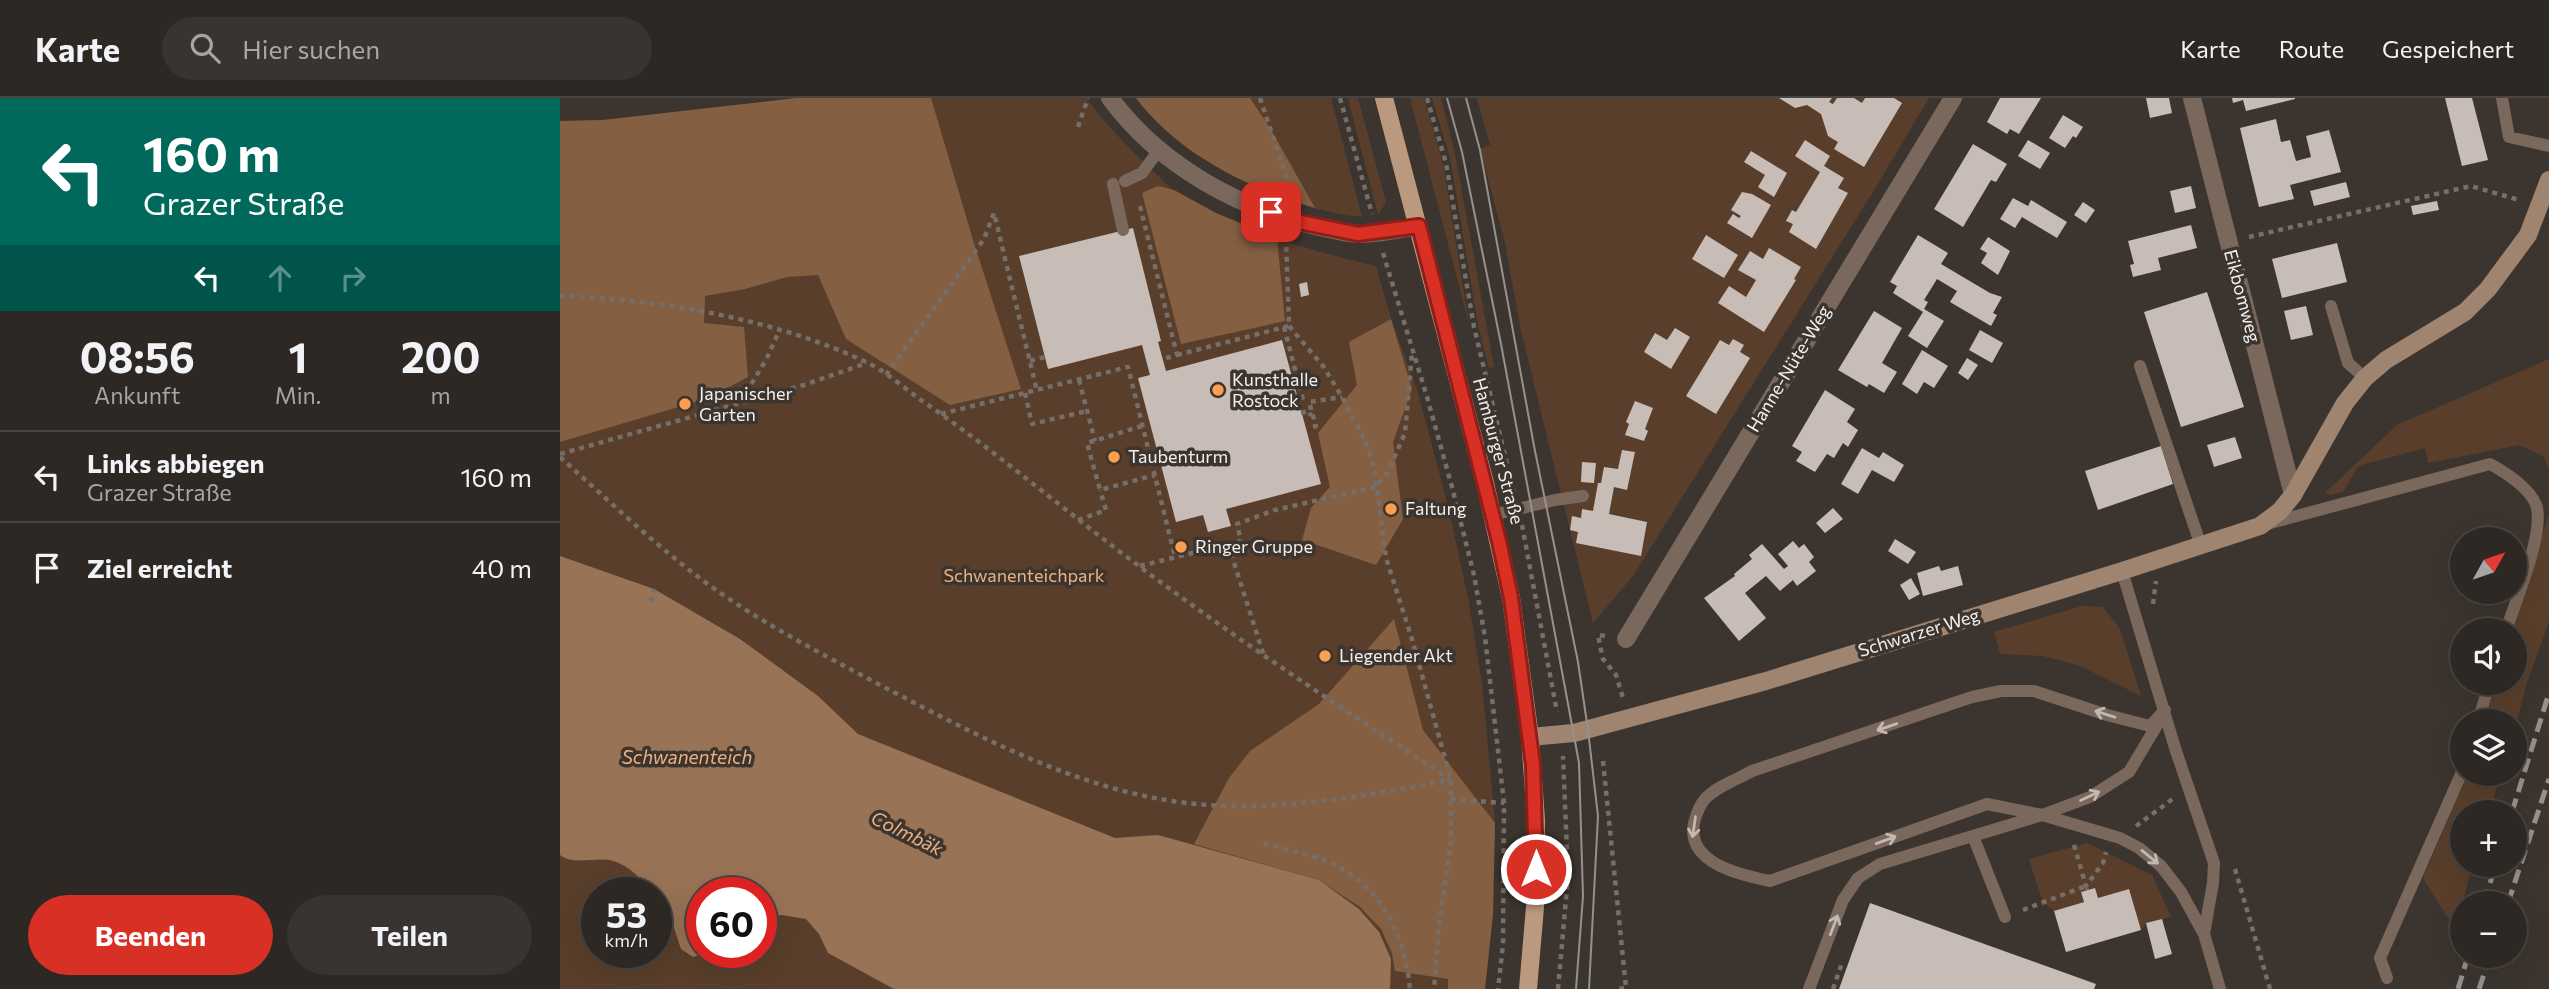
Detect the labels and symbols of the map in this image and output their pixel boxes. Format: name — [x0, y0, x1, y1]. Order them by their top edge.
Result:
pin — [1241, 182, 1301, 242]
street label: Eikbomweg — [2220, 247, 2266, 345]
street label: Hanne-Nüte-Weg — [1742, 301, 1835, 436]
place label: Kunsthalle Rostock — [1232, 368, 1318, 411]
street label: Hamburger Straße — [1469, 375, 1529, 526]
place label: Japanischer Garten — [699, 382, 793, 425]
marker: Kunsthalle Rostock — [1210, 382, 1226, 398]
marker: Japanischer Garten — [677, 396, 693, 412]
place label: Taubenturm — [1128, 445, 1228, 467]
marker: Taubenturm — [1106, 449, 1122, 465]
place label: Faltung — [1405, 497, 1467, 519]
marker: Faltung — [1383, 501, 1399, 517]
north arrow — [2450, 527, 2527, 604]
place label: Ringer Gruppe — [1195, 535, 1313, 557]
marker: Ringer Gruppe — [1173, 539, 1189, 555]
park label: Schwanenteichpark — [944, 564, 1105, 586]
street label: Schwarzer Weg — [1855, 603, 1982, 661]
place label: Liegender Akt — [1339, 644, 1453, 666]
marker: Liegender Akt — [1317, 648, 1333, 664]
one-way arrow — [2094, 707, 2116, 719]
one-way arrow — [1876, 722, 1898, 734]
water label: Schwanenteich — [622, 745, 752, 768]
one-way arrow — [2079, 789, 2101, 802]
water label: Colmbäk — [867, 805, 948, 860]
one-way arrow — [1688, 815, 1701, 838]
position arrow — [1499, 832, 1573, 906]
one-way arrow — [1875, 833, 1897, 845]
one-way arrow — [2141, 850, 2159, 865]
speed limit sign: 60 — [686, 877, 777, 968]
one-way arrow — [1828, 915, 1841, 937]

